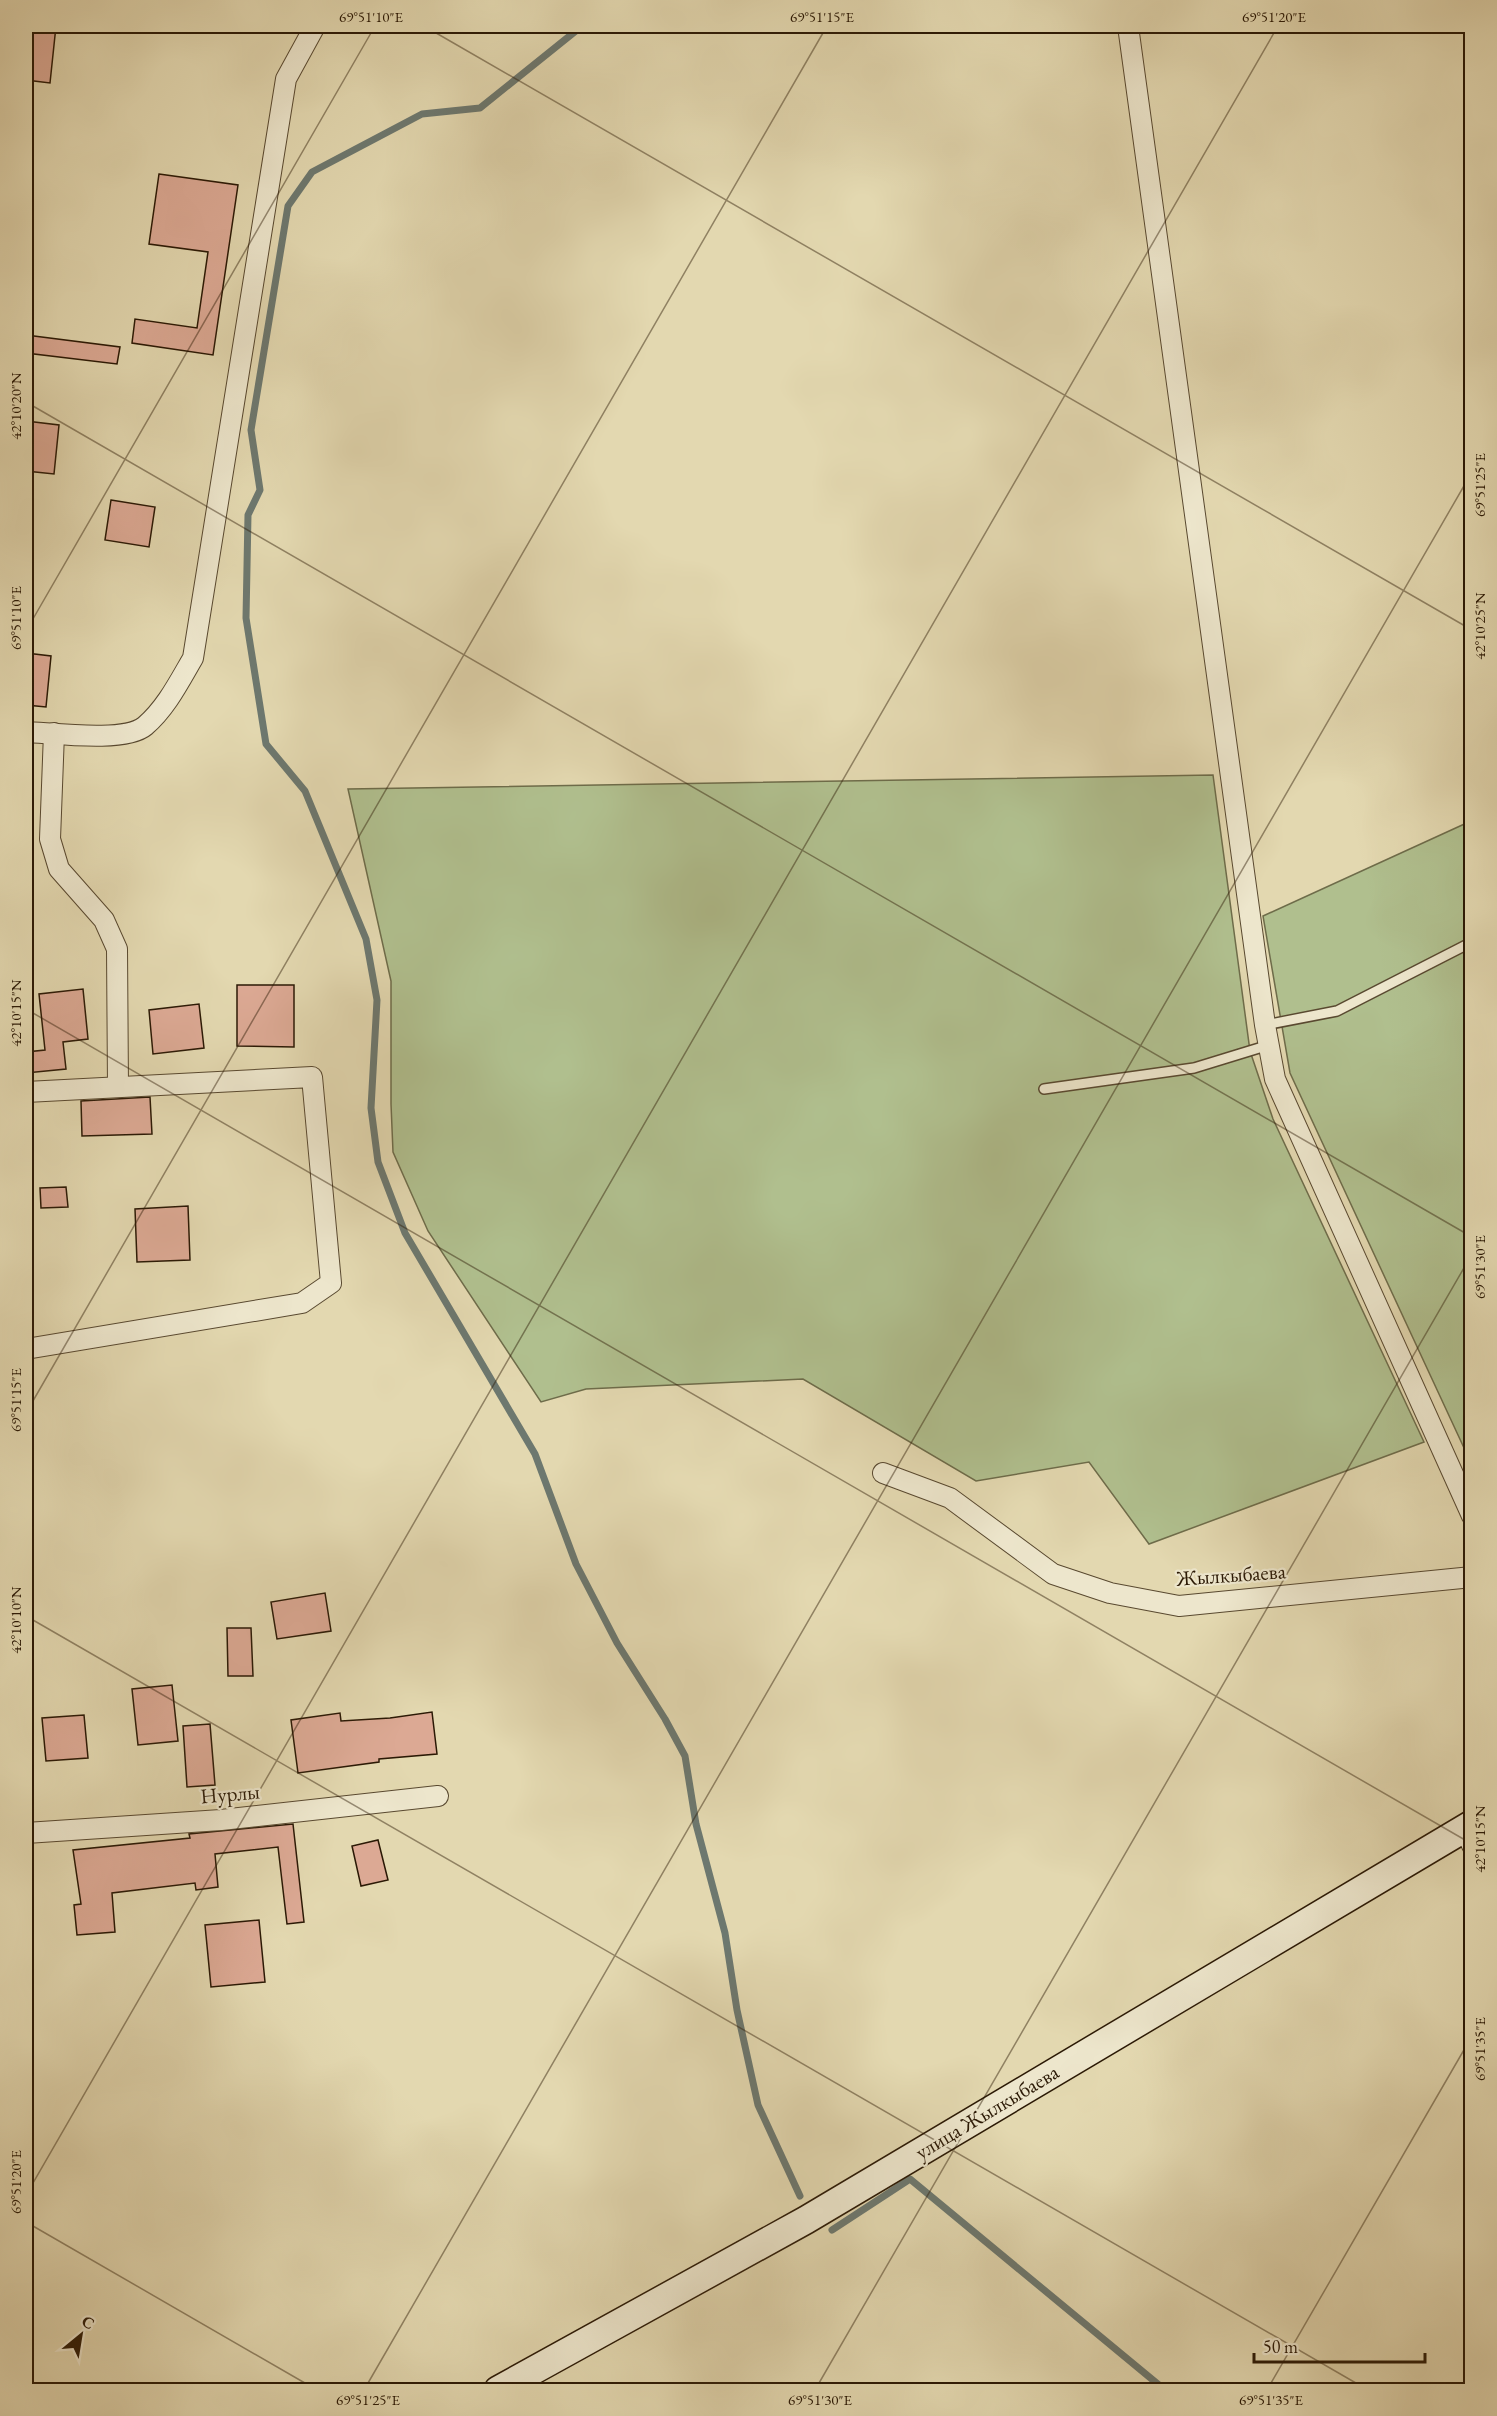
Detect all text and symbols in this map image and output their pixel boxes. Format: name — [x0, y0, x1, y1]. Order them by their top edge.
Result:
text: 69°51'10"E — [339, 7, 404, 26]
text: 69°51'15"E — [790, 7, 855, 26]
text: 69°51'20"E — [1242, 7, 1307, 26]
text: 42°10'20"N — [6, 372, 25, 440]
text: 69°51'25"E — [1470, 452, 1489, 517]
text: 69°51'10"E — [6, 585, 25, 650]
text: 42°10'25"N — [1470, 592, 1489, 660]
text: 42°10'15"N — [6, 979, 25, 1047]
text: 69°51'30"E — [1470, 1234, 1489, 1299]
text: 69°51'15"E — [6, 1367, 25, 1432]
street label: Жылкыбаева — [1174, 1557, 1287, 1592]
text: 42°10'10"N — [6, 1586, 25, 1654]
street label: Нурлы — [199, 1777, 261, 1810]
text: 42°10'15"N — [1470, 1805, 1489, 1873]
text: 69°51'35"E — [1470, 2016, 1489, 2081]
street label: улица Жылкыбаева — [910, 2058, 1064, 2165]
text: 69°51'20"E — [6, 2149, 25, 2214]
north arrow — [51, 2305, 111, 2365]
text: С — [78, 2311, 98, 2334]
scale bar — [1254, 2326, 1425, 2364]
text: 50 m — [1263, 2335, 1298, 2358]
text: 69°51'25"E — [336, 2390, 401, 2409]
text: 69°51'30"E — [788, 2390, 853, 2409]
text: 69°51'35"E — [1239, 2390, 1304, 2409]

